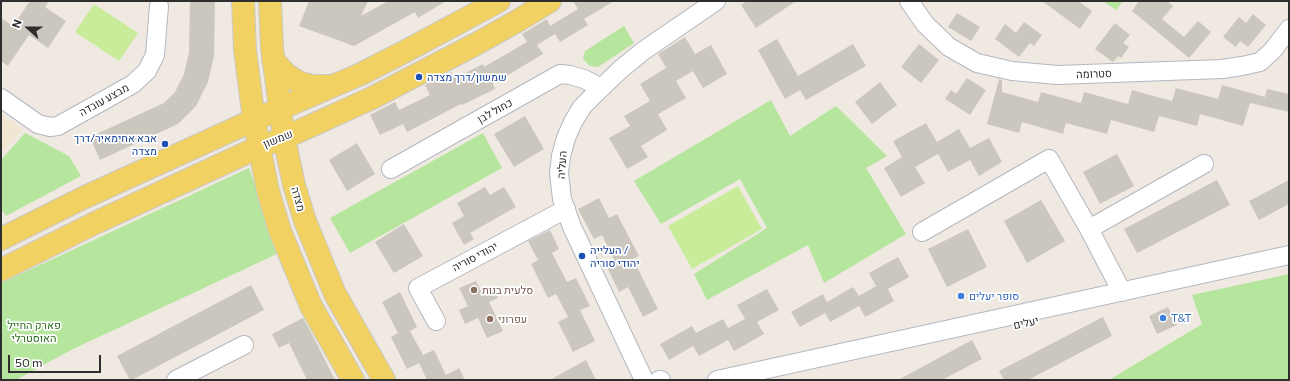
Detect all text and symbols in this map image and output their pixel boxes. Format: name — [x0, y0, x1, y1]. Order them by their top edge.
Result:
north arrow — [8, 8, 48, 48]
text: N — [9, 17, 24, 30]
street label: סטרומה — [1076, 67, 1112, 81]
place label: שמשון/דרך מצדה — [427, 70, 507, 84]
marker: שמשון/דרך מצדה — [414, 72, 424, 82]
street label: מבצע עובדה — [77, 81, 131, 119]
street label: כחול לבן — [475, 96, 515, 126]
street label: שמשון — [261, 127, 295, 151]
place label: אבא אחימאיר/דרך מצדה — [74, 131, 157, 157]
marker: אבא אחימאיר/דרך מצדה — [160, 139, 170, 149]
street label: העליה — [554, 150, 570, 180]
street label: מצדה — [288, 185, 308, 213]
street label: יהודי סוריה — [450, 240, 500, 274]
place label: העלייה / יהודי סוריה — [590, 243, 640, 269]
marker: העלייה / יהודי סוריה — [577, 251, 587, 261]
place label: סלעית בנות — [482, 283, 533, 297]
marker: סלעית בנות — [469, 285, 479, 295]
place label: סופר יעלים — [969, 289, 1019, 303]
marker: סופר יעלים — [956, 291, 966, 301]
place label: T&T — [1171, 311, 1191, 325]
place label: עפרוני — [498, 312, 527, 326]
marker: T&T — [1158, 313, 1168, 323]
marker: עפרוני — [485, 314, 495, 324]
street label: יעלים — [1012, 314, 1040, 332]
park label: פארק החייל האוסטרלי — [7, 318, 61, 344]
scale bar — [10, 347, 103, 373]
text: 50 m — [15, 355, 43, 369]

